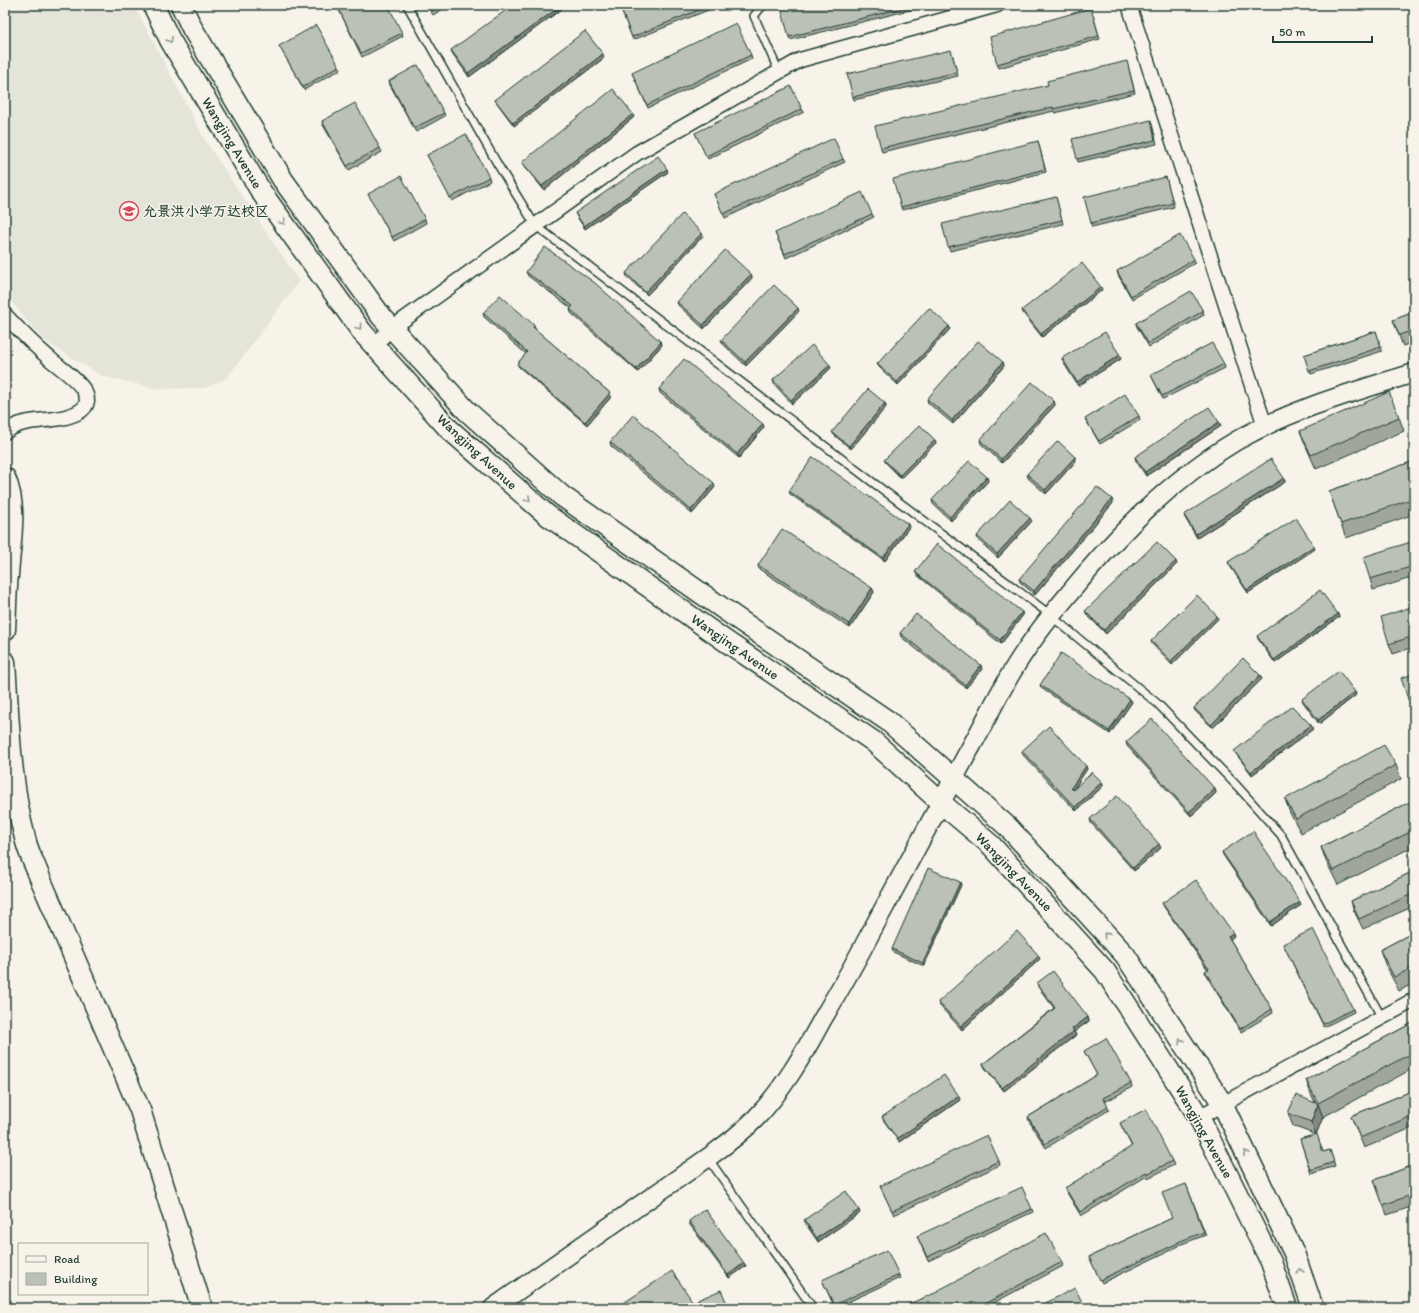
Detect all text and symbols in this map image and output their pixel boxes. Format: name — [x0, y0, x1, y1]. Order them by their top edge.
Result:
scale bar — [1273, 18, 1372, 44]
text: 50 m — [1279, 25, 1305, 39]
one-way arrow — [166, 36, 173, 43]
street label: Wangjing Avenue — [198, 94, 266, 192]
school or university icon: 允景洪小学万达校区 — [118, 200, 140, 222]
place label: 允景洪小学万达校区 — [143, 203, 269, 220]
one-way arrow — [278, 218, 286, 225]
one-way arrow — [354, 323, 361, 330]
street label: Wangjing Avenue — [433, 410, 521, 494]
one-way arrow — [524, 495, 531, 502]
street label: Wangjing Avenue — [688, 610, 783, 684]
street label: Wangjing Avenue — [972, 829, 1056, 915]
one-way arrow — [1103, 932, 1111, 940]
one-way arrow — [1178, 1038, 1186, 1045]
street label: Wangjing Avenue — [1171, 1083, 1237, 1182]
one-way arrow — [1243, 1150, 1251, 1157]
legend — [18, 1243, 148, 1295]
text: Road — [54, 1252, 80, 1266]
one-way arrow — [1297, 1268, 1305, 1275]
text: Building — [54, 1272, 98, 1286]

